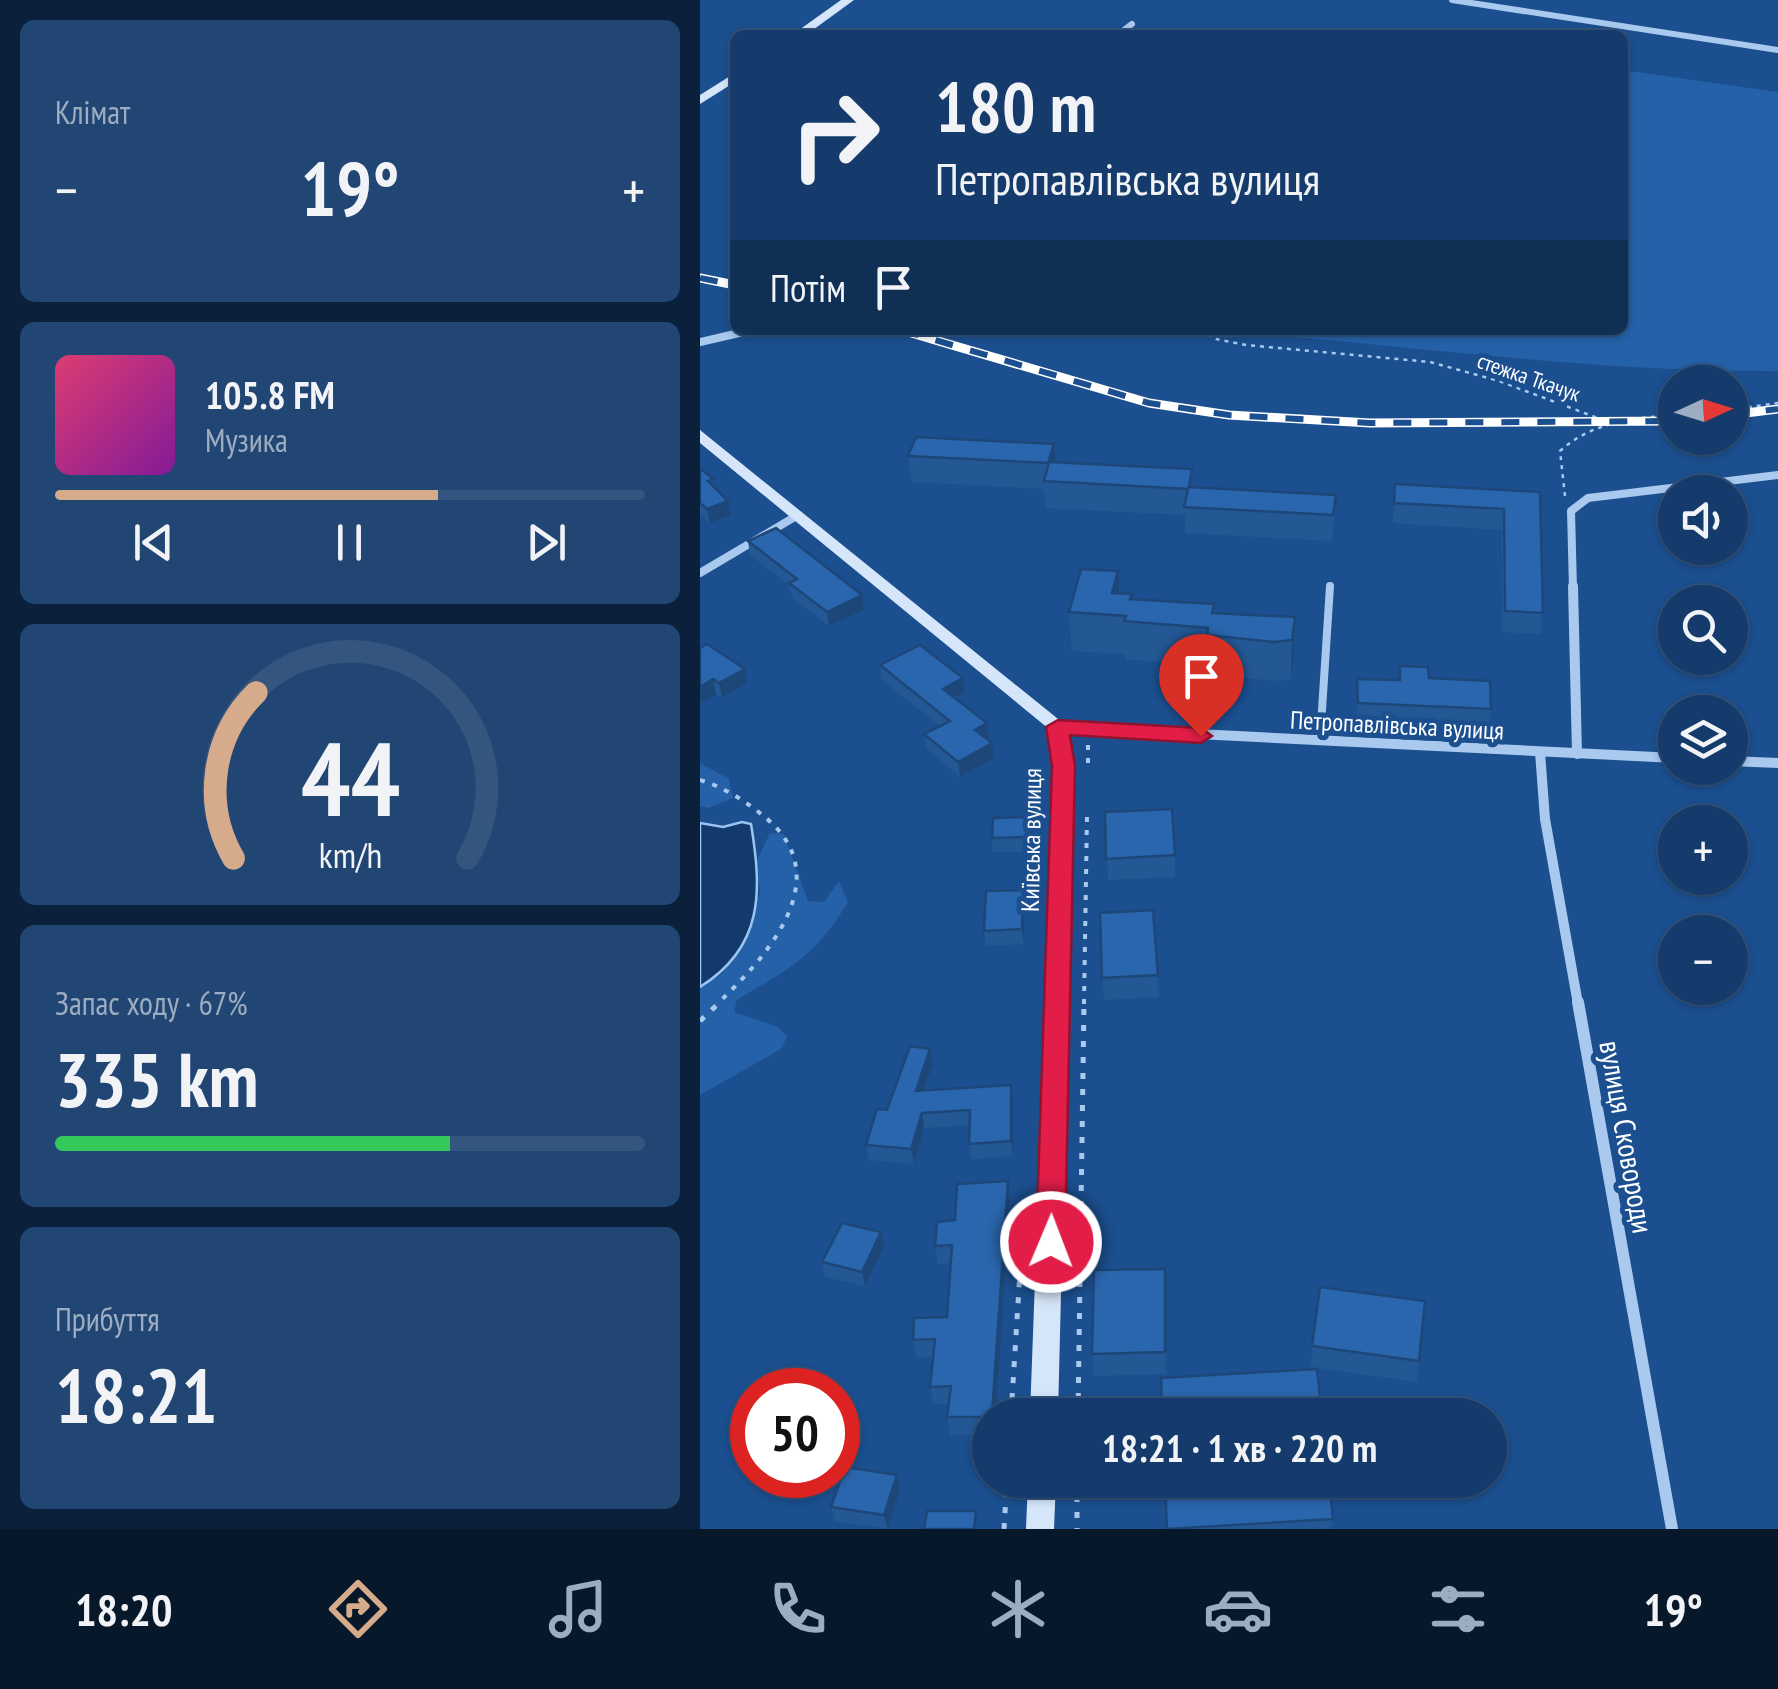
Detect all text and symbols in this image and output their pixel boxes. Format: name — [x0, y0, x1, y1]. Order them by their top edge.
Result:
text: 180 m — [935, 61, 1096, 151]
icon: right — [770, 70, 900, 200]
text: Клімат — [55, 91, 130, 133]
text: 19° — [300, 140, 400, 237]
text: Петропавлівська вулиця — [935, 149, 1320, 207]
text: − — [55, 154, 78, 225]
text: + — [622, 154, 645, 225]
icon: arrive — [866, 260, 921, 315]
text: Потім — [770, 263, 846, 312]
street label: стежка Ткачук — [1474, 346, 1585, 408]
north arrow — [1658, 365, 1748, 455]
map controls — [1658, 365, 1748, 1005]
text: 105.8 FM — [205, 370, 335, 419]
text: Музика — [205, 419, 288, 461]
button: sound — [1658, 475, 1748, 565]
icon: previous — [126, 515, 181, 570]
icon: pause — [322, 515, 377, 570]
icon: next — [519, 515, 574, 570]
button: search — [1658, 585, 1748, 675]
pin — [1159, 634, 1244, 737]
icon: arrive — [1174, 649, 1229, 704]
button: layers — [1658, 695, 1748, 785]
street label: Петропавлівська вулиця — [1289, 703, 1505, 747]
text: 44 — [300, 710, 400, 845]
street label: Київська вулиця — [1014, 768, 1048, 912]
button: + — [1658, 805, 1748, 895]
text: km/h — [318, 832, 382, 878]
button: − — [1658, 915, 1748, 1005]
text: Запас ходу · 67% — [55, 982, 248, 1024]
text: 335 km — [55, 1031, 259, 1128]
street label: вулиця Сковороди — [1591, 1037, 1664, 1236]
position arrow — [999, 1190, 1103, 1294]
text: Прибуття — [55, 1298, 160, 1340]
text: 18:21 — [55, 1347, 217, 1444]
speed limit sign: 50 — [730, 1368, 860, 1498]
text: 18:21 · 1 хв · 220 m — [1102, 1423, 1377, 1472]
icon: directions — [323, 1574, 393, 1644]
icon: music — [543, 1574, 613, 1644]
icon: phone — [763, 1574, 833, 1644]
icon: climate — [983, 1574, 1053, 1644]
icon: car — [1203, 1574, 1273, 1644]
icon: filters — [1423, 1574, 1493, 1644]
text: 18:20 — [75, 1580, 172, 1638]
text: 19° — [1644, 1580, 1703, 1638]

